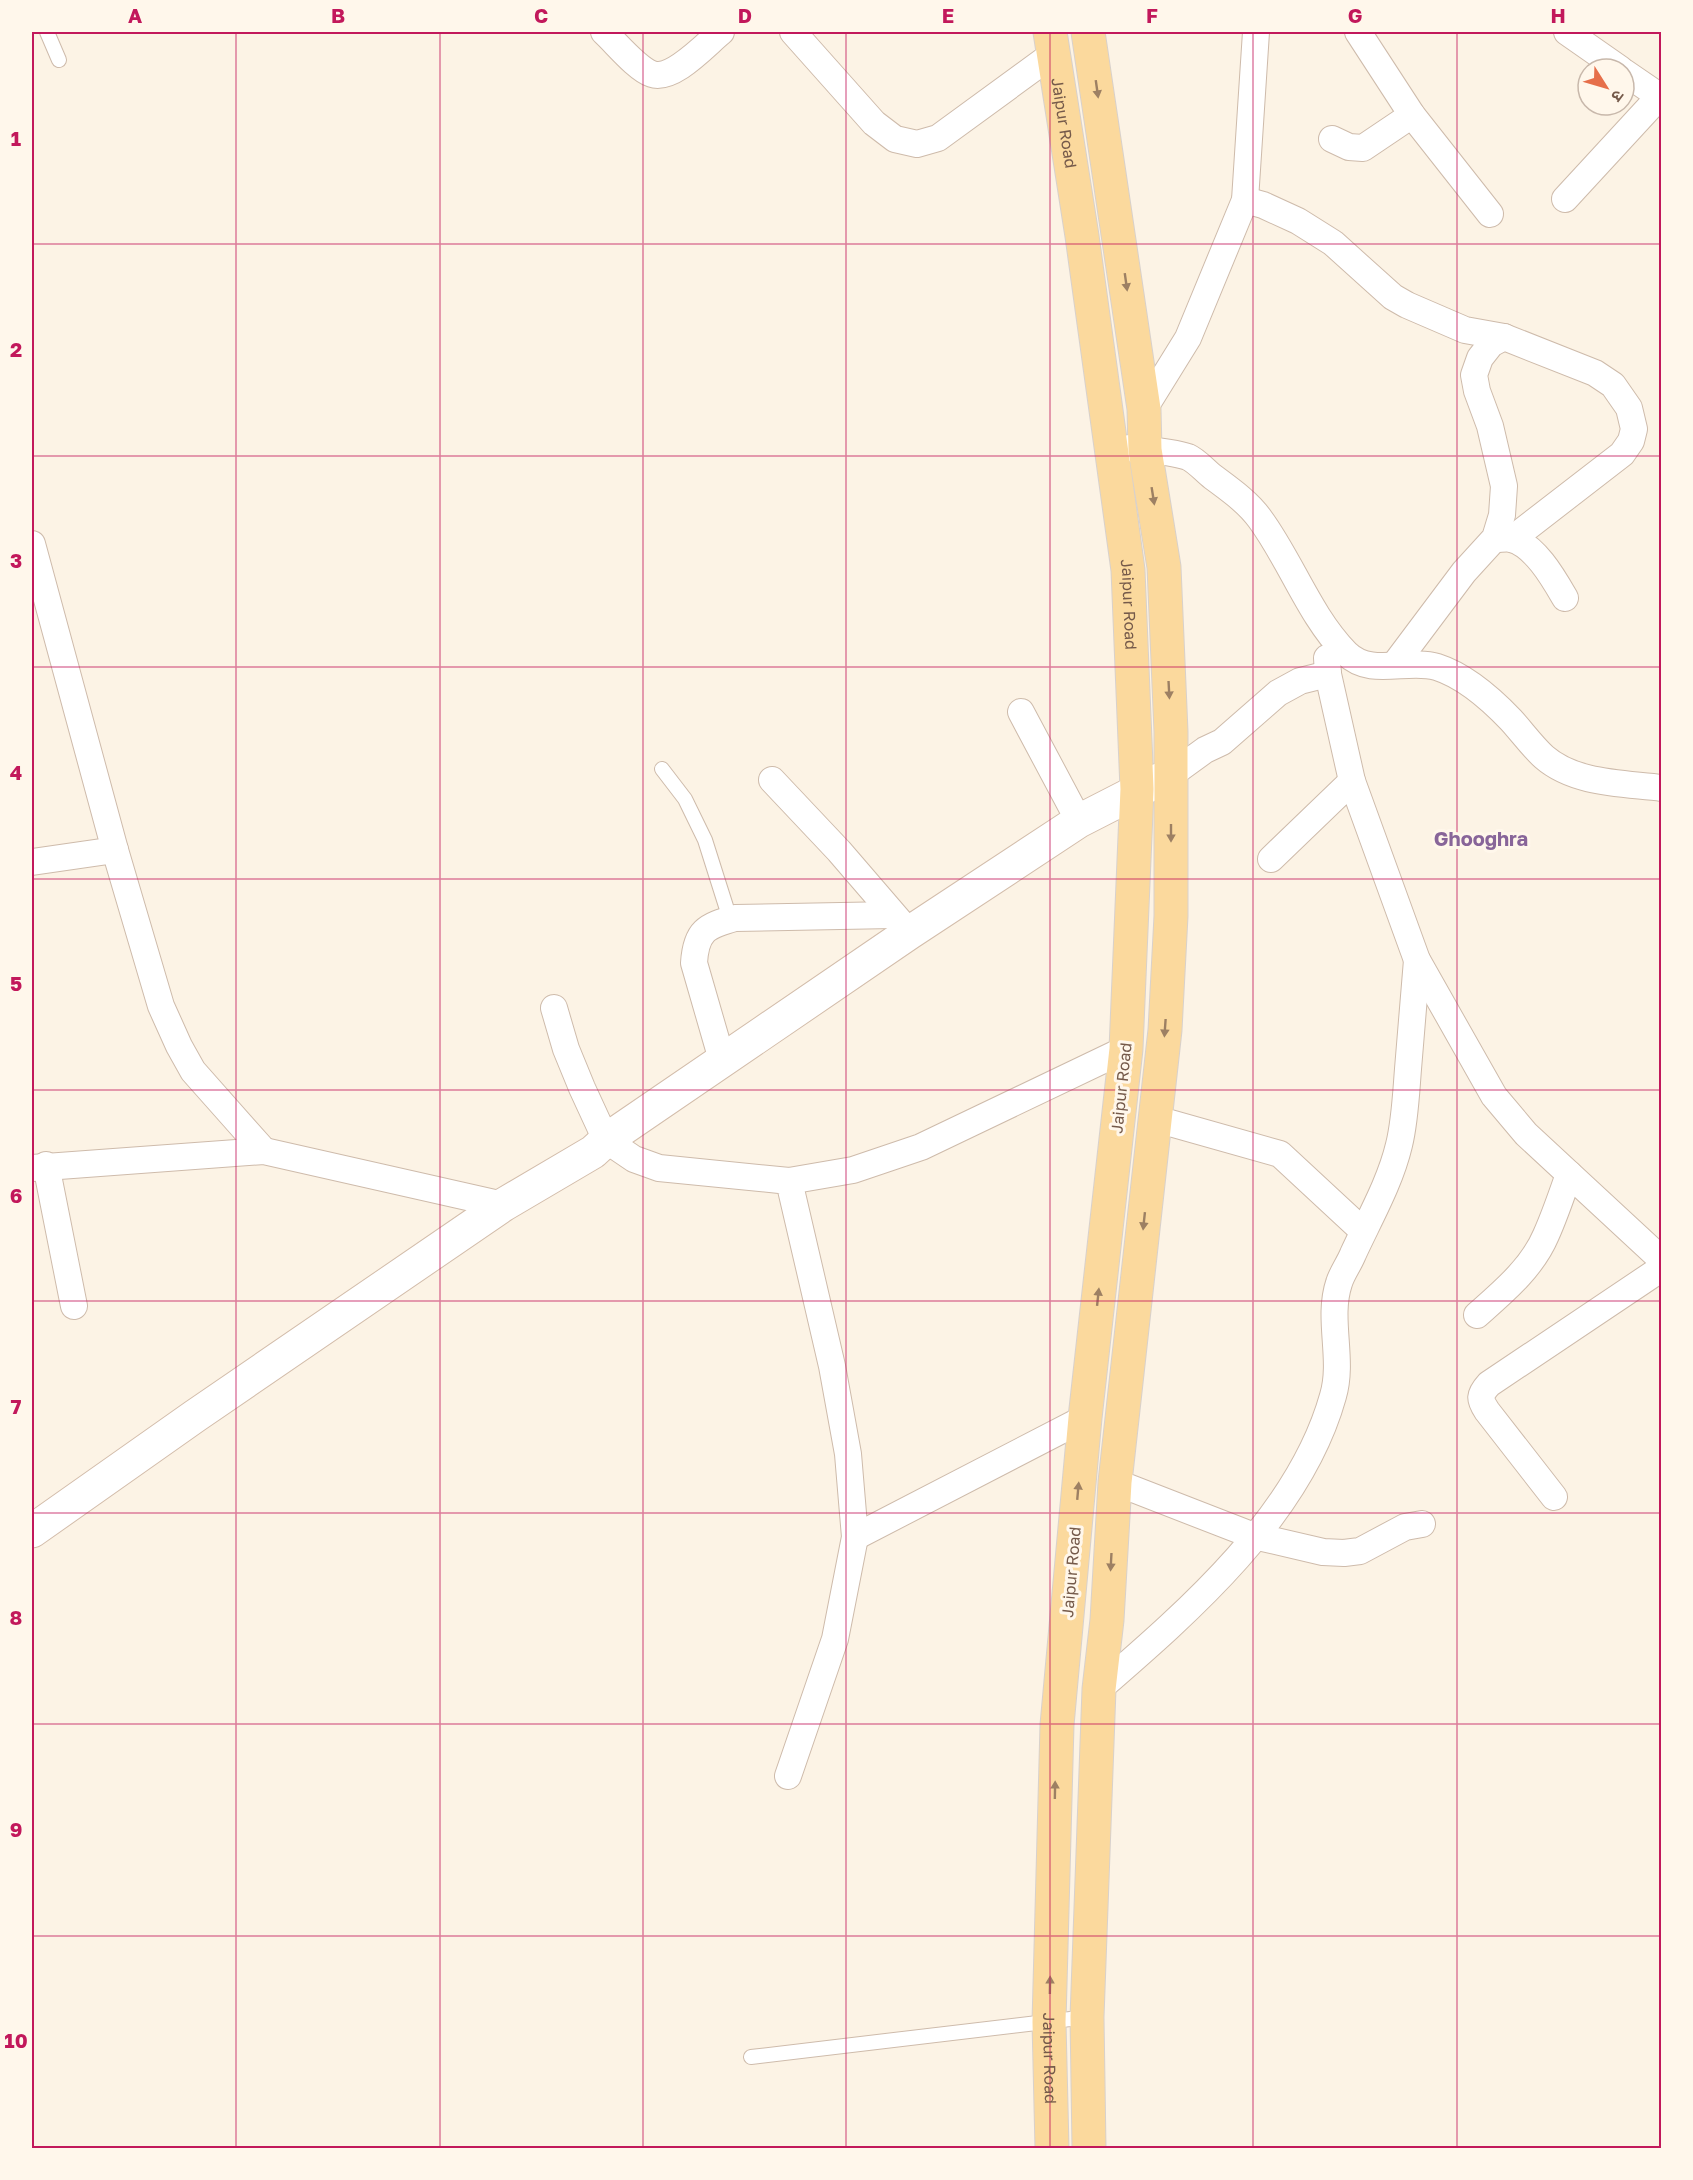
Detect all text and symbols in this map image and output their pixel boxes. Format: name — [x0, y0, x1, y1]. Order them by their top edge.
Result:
text: A — [128, 3, 142, 27]
text: B — [331, 3, 345, 27]
text: C — [534, 3, 548, 27]
text: D — [738, 3, 752, 27]
text: E — [942, 3, 954, 27]
text: F — [1146, 3, 1158, 27]
text: G — [1348, 3, 1362, 27]
text: H — [1550, 3, 1566, 27]
north arrow — [1576, 57, 1636, 117]
street label: Jaipur Road — [1047, 76, 1081, 170]
one-way arrow — [1093, 80, 1102, 99]
text: उ — [1607, 86, 1629, 106]
text: 1 — [11, 126, 21, 150]
one-way arrow — [1121, 273, 1130, 292]
text: 2 — [10, 337, 22, 361]
one-way arrow — [1148, 487, 1157, 506]
text: 3 — [10, 548, 22, 572]
street label: Jaipur Road — [1117, 557, 1141, 650]
one-way arrow — [1165, 681, 1174, 700]
text: 4 — [10, 760, 22, 784]
one-way arrow — [1166, 823, 1176, 842]
district label: Ghooghra — [1434, 826, 1528, 850]
text: 5 — [10, 971, 22, 995]
one-way arrow — [1160, 1018, 1170, 1037]
street label: Jaipur Road — [1106, 1042, 1136, 1134]
text: 6 — [10, 1183, 22, 1207]
one-way arrow — [1140, 1212, 1149, 1231]
one-way arrow — [1093, 1288, 1103, 1307]
text: 7 — [11, 1394, 22, 1418]
one-way arrow — [1073, 1482, 1083, 1501]
street label: Jaipur Road — [1057, 1526, 1085, 1618]
one-way arrow — [1106, 1552, 1115, 1571]
text: 8 — [10, 1605, 22, 1629]
one-way arrow — [1050, 1781, 1060, 1800]
text: 9 — [10, 1817, 22, 1841]
one-way arrow — [1046, 1976, 1055, 1995]
street label: Jaipur Road — [1039, 2012, 1061, 2104]
text: 10 — [4, 2028, 28, 2052]

